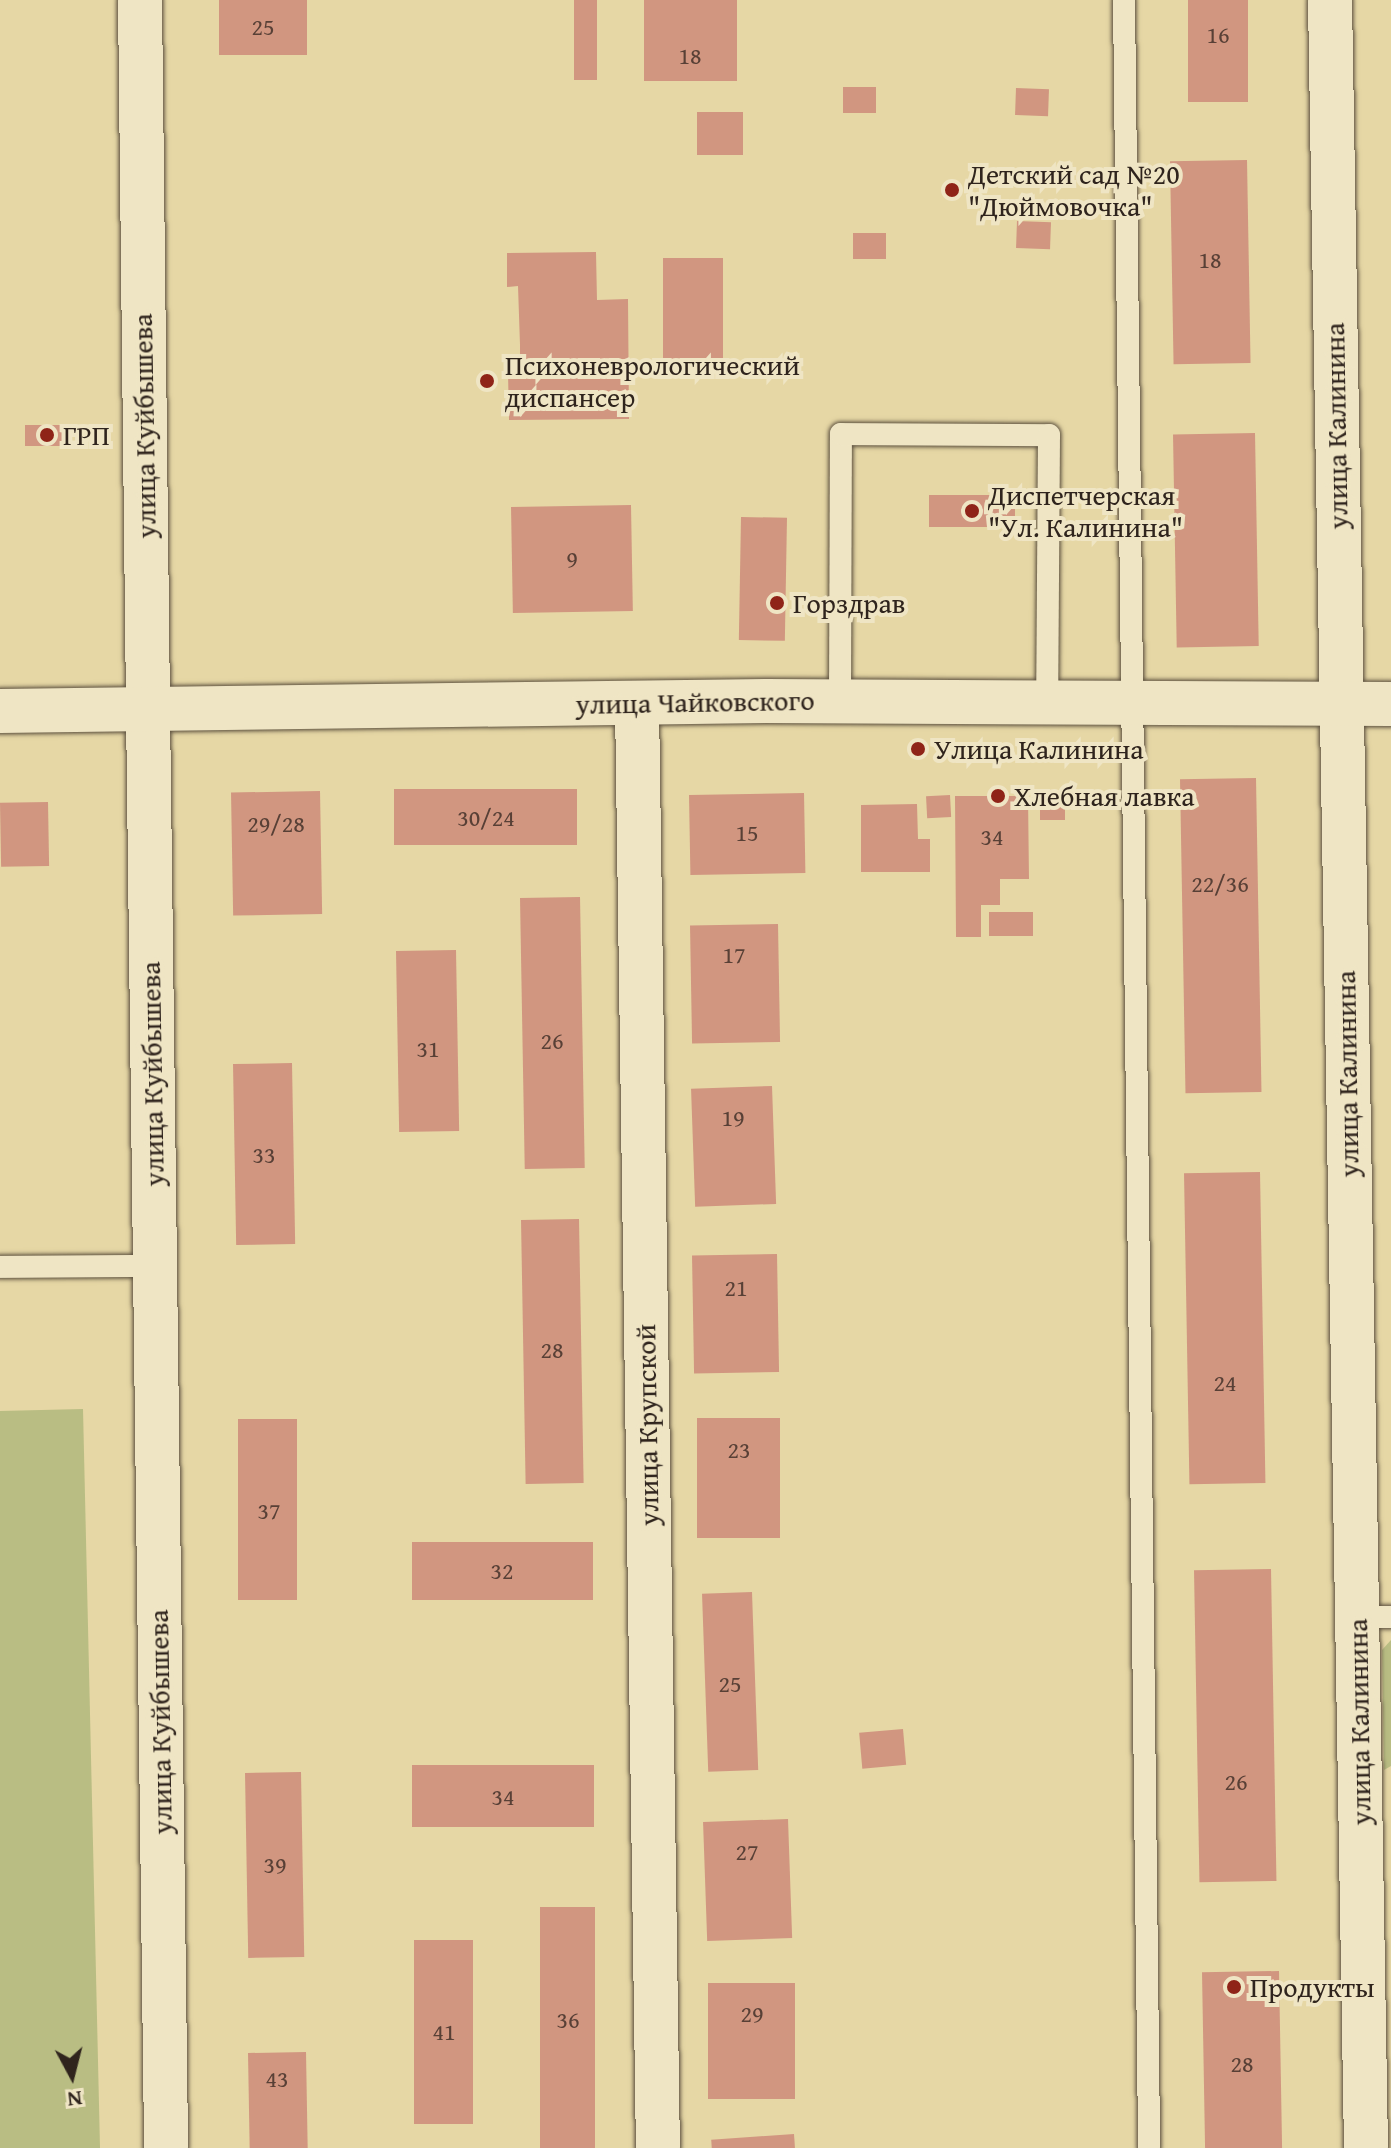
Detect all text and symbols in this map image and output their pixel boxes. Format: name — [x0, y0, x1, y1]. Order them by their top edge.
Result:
house number: 25 — [251, 13, 275, 41]
house number: 16 — [1206, 21, 1230, 49]
house number: 18 — [678, 42, 702, 70]
place label: Детский сад №20 "Дюймовочка" — [968, 157, 1180, 223]
marker: Детский сад №20 "Дюймовочка" — [943, 181, 961, 199]
house number: 18 — [1198, 246, 1222, 274]
street label: улица Куйбышева — [125, 313, 163, 539]
street label: улица Калинина — [1317, 322, 1355, 530]
place label: Психоневрологический диспансер — [505, 348, 800, 414]
marker: Психоневрологический диспансер — [476, 370, 498, 392]
place label: ГРП — [63, 418, 110, 452]
marker: ГРП — [38, 426, 56, 444]
place label: Диспетчерская "Ул. Калинина" — [988, 478, 1183, 544]
marker: Диспетчерская "Ул. Калинина" — [963, 502, 981, 520]
house number: 9 — [566, 545, 578, 573]
place label: Горздрав — [793, 586, 905, 620]
marker: Горздрав — [768, 594, 786, 612]
street label: улица Чайковского — [575, 683, 815, 721]
place label: Улица Калинина — [934, 732, 1144, 766]
marker: Улица Калинина — [909, 740, 927, 758]
place label: Хлебная лавка — [1014, 779, 1195, 813]
marker: Хлебная лавка — [989, 787, 1007, 805]
house number: 30/24 — [457, 804, 515, 832]
house number: 29/28 — [247, 810, 305, 838]
house number: 15 — [735, 819, 759, 847]
house number: 34 — [980, 823, 1004, 851]
house number: 22/36 — [1191, 870, 1249, 898]
house number: 17 — [722, 941, 746, 969]
street label: улица Куйбышева — [133, 961, 171, 1187]
street label: улица Калинина — [1328, 970, 1366, 1178]
house number: 26 — [540, 1027, 564, 1055]
house number: 31 — [416, 1035, 440, 1063]
house number: 19 — [721, 1104, 745, 1132]
house number: 33 — [252, 1141, 276, 1169]
house number: 21 — [724, 1274, 748, 1302]
street label: улица Крупской — [628, 1324, 666, 1526]
house number: 28 — [540, 1336, 564, 1364]
house number: 24 — [1213, 1369, 1237, 1397]
house number: 23 — [727, 1436, 751, 1464]
house number: 37 — [257, 1497, 281, 1525]
house number: 32 — [490, 1557, 514, 1585]
street label: улица Куйбышева — [141, 1609, 179, 1835]
street label: улица Калинина — [1340, 1618, 1378, 1826]
house number: 25 — [718, 1670, 742, 1698]
house number: 26 — [1224, 1768, 1248, 1796]
house number: 34 — [491, 1783, 515, 1811]
house number: 27 — [735, 1838, 759, 1866]
house number: 39 — [263, 1851, 287, 1879]
place label: Продукты — [1250, 1970, 1375, 2004]
marker: Продукты — [1225, 1978, 1243, 1996]
house number: 29 — [740, 2000, 764, 2028]
house number: 36 — [556, 2006, 580, 2034]
house number: 41 — [432, 2018, 456, 2046]
north arrow — [32, 2036, 112, 2116]
house number: 28 — [1230, 2050, 1254, 2078]
house number: 43 — [265, 2065, 289, 2093]
text: N — [66, 2083, 84, 2117]

